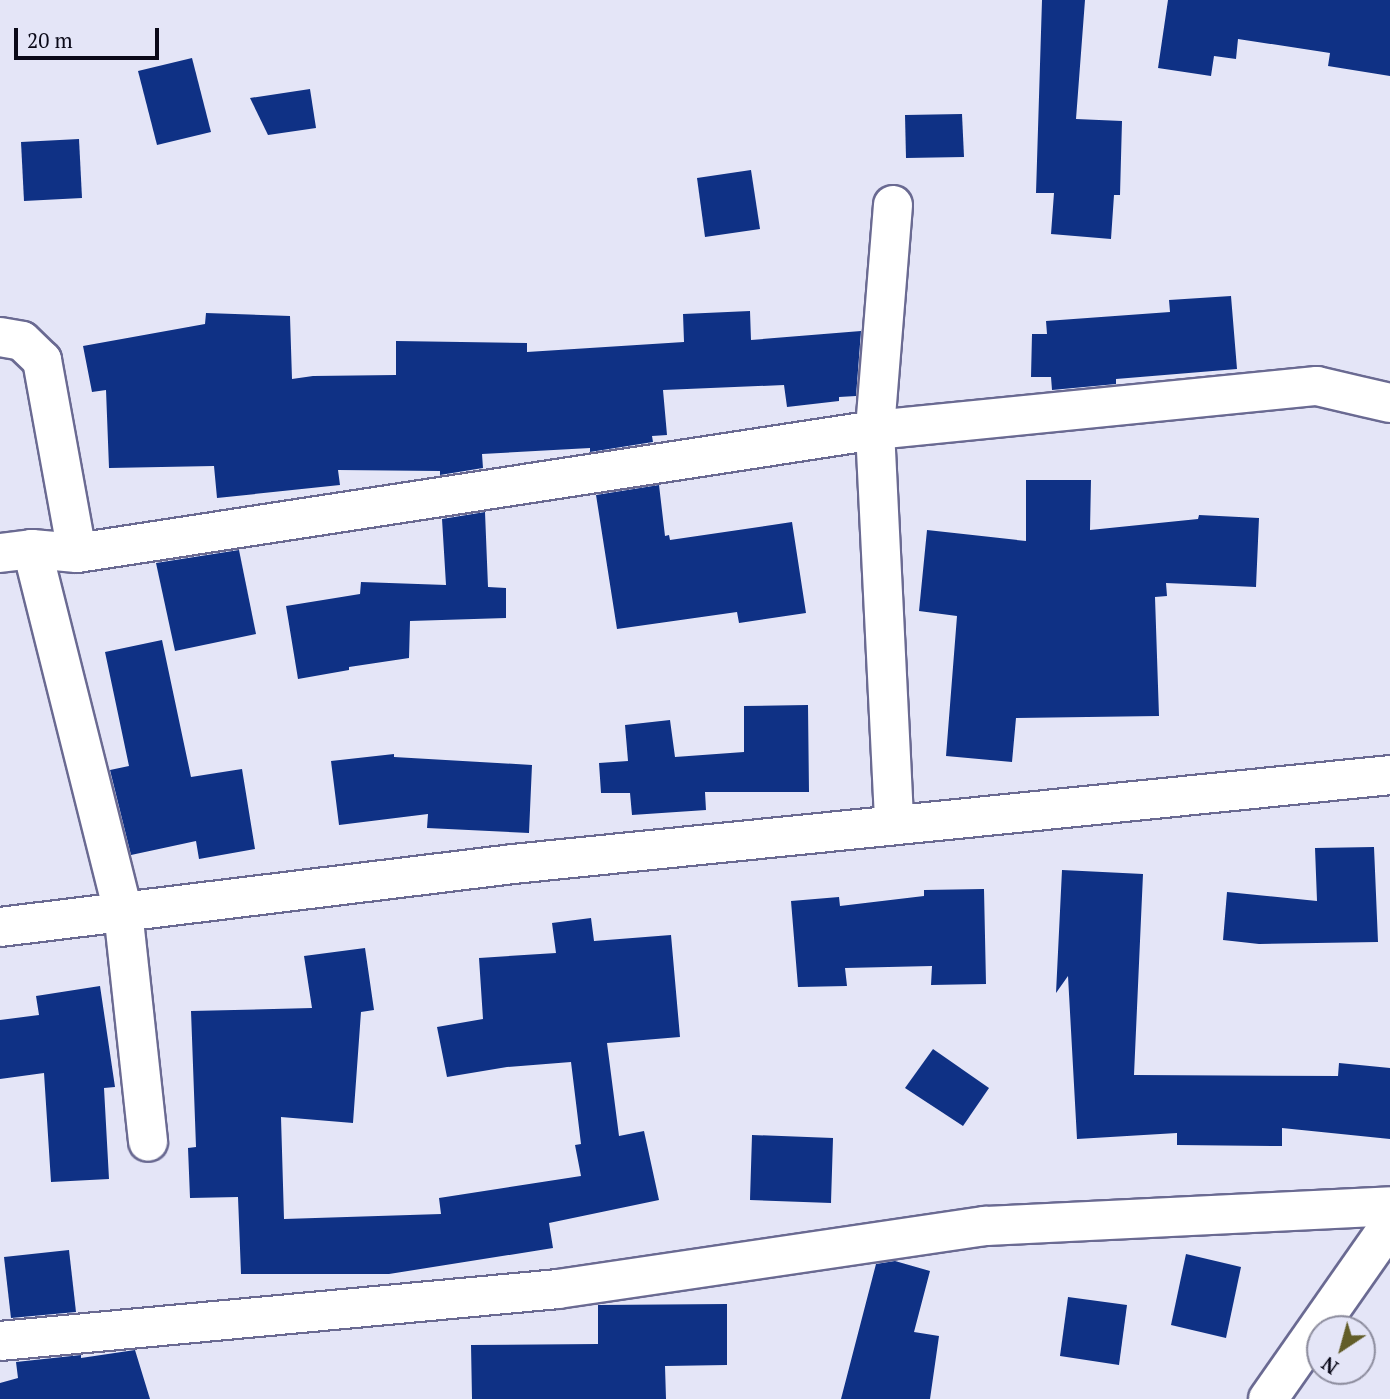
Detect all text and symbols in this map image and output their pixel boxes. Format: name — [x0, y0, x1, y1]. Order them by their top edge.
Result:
scale bar — [18, 14, 163, 58]
text: 20 m — [27, 26, 73, 54]
north arrow — [1306, 1315, 1376, 1385]
text: N — [1316, 1351, 1343, 1380]

